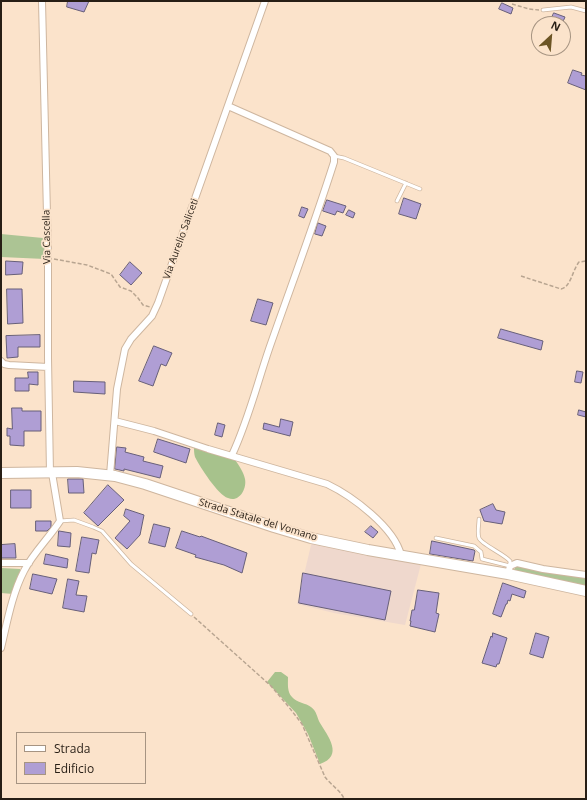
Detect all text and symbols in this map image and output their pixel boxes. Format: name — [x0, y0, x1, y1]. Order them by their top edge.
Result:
north arrow — [531, 16, 571, 56]
text: N — [549, 17, 563, 34]
street label: Via Aurelio Saliceti — [161, 197, 201, 281]
street label: Via Cascella — [41, 210, 53, 264]
street label: Strada Statale del Vomano — [197, 496, 319, 544]
legend — [16, 732, 146, 784]
text: Strada — [54, 740, 90, 757]
text: Edificio — [54, 760, 94, 777]

